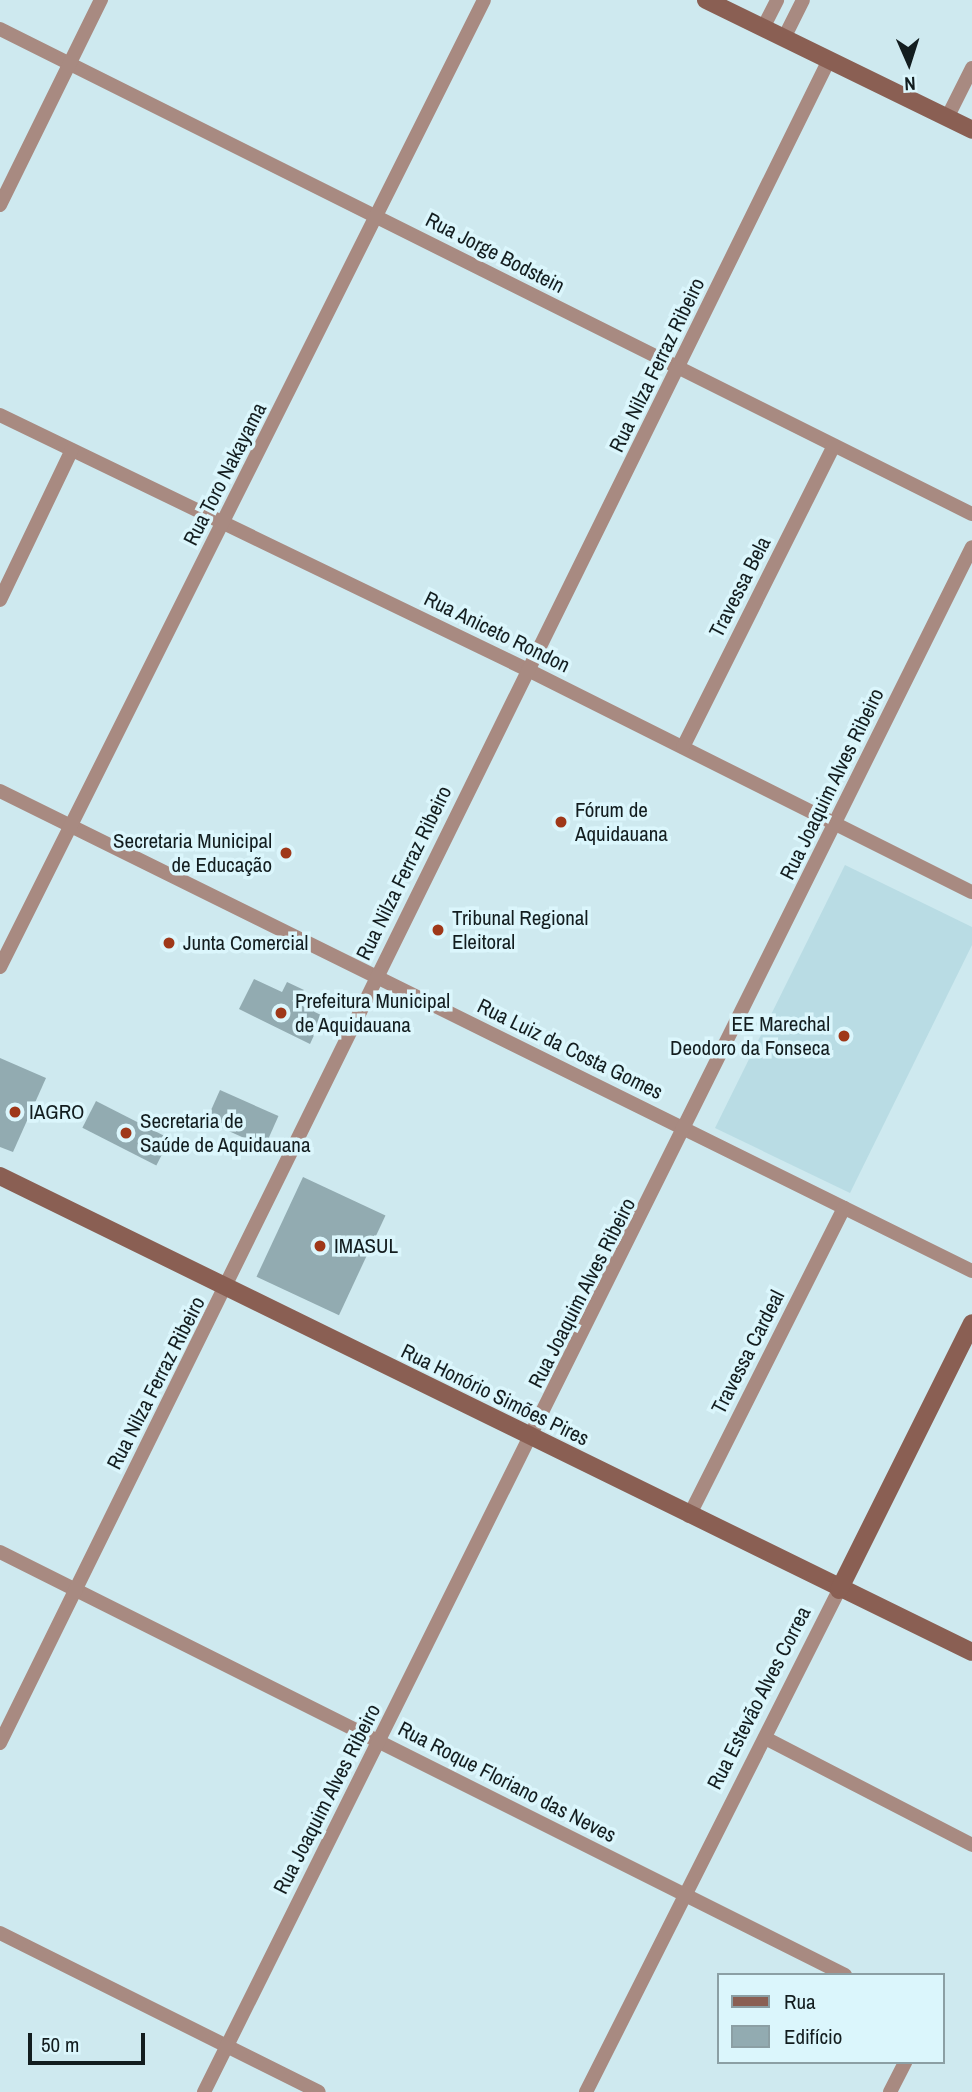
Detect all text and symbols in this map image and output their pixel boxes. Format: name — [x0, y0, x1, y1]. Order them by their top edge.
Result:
north arrow — [874, 28, 944, 98]
text: N — [904, 71, 916, 97]
street label: Rua Jorge Bodstein — [421, 207, 569, 299]
street label: Rua Nilza Ferraz Ribeiro — [604, 274, 710, 456]
street label: Rua Toro Nakayama — [178, 398, 272, 550]
street label: Travessa Bela — [704, 533, 776, 641]
street label: Rua Aniceto Rondon — [420, 586, 574, 678]
street label: Rua Joaquim Alves Ribeiro — [775, 684, 889, 884]
street label: Rua Nilza Ferraz Ribeiro — [351, 782, 457, 964]
place label: Fórum de Aquidauana — [575, 797, 668, 847]
marker: Fórum de Aquidauana — [553, 814, 569, 830]
place label: Secretaria Municipal de Educação — [113, 828, 272, 878]
marker: Secretaria Municipal de Educação — [278, 845, 294, 861]
place label: Tribunal Regional Eleitoral — [452, 905, 588, 955]
marker: Tribunal Regional Eleitoral — [430, 922, 446, 938]
place label: Junta Comercial — [183, 930, 308, 956]
marker: Junta Comercial — [161, 935, 177, 951]
place label: Prefeitura Municipal de Aquidauana — [295, 988, 450, 1038]
street label: Rua Luiz da Costa Gomes — [473, 993, 667, 1105]
marker: Prefeitura Municipal de Aquidauana — [273, 1005, 289, 1021]
place label: EE Marechal Deodoro da Fonseca — [670, 1011, 830, 1061]
marker: EE Marechal Deodoro da Fonseca — [836, 1028, 852, 1044]
place label: IAGRO — [29, 1099, 85, 1125]
marker: IAGRO — [7, 1104, 23, 1120]
place label: Secretaria de Saúde de Aquidauana — [140, 1108, 311, 1158]
marker: Secretaria de Saúde de Aquidauana — [118, 1125, 134, 1141]
street label: Rua Joaquim Alves Ribeiro — [523, 1193, 641, 1393]
place label: IMASUL — [334, 1233, 398, 1259]
marker: IMASUL — [312, 1238, 328, 1254]
street label: Travessa Cardeal — [706, 1286, 790, 1418]
street label: Rua Nilza Ferraz Ribeiro — [102, 1292, 210, 1474]
street label: Rua Honório Simões Pires — [397, 1339, 593, 1451]
street label: Rua Estevão Alves Correa — [702, 1602, 816, 1794]
street label: Rua Joaquim Alves Ribeiro — [268, 1699, 386, 1899]
street label: Rua Roque Floriano das Neves — [394, 1716, 620, 1848]
legend — [716, 1973, 944, 2064]
text: Rua — [784, 1987, 816, 2016]
scale bar — [32, 2018, 149, 2062]
text: Edifício — [784, 2022, 842, 2051]
text: 50 m — [41, 2030, 79, 2059]

